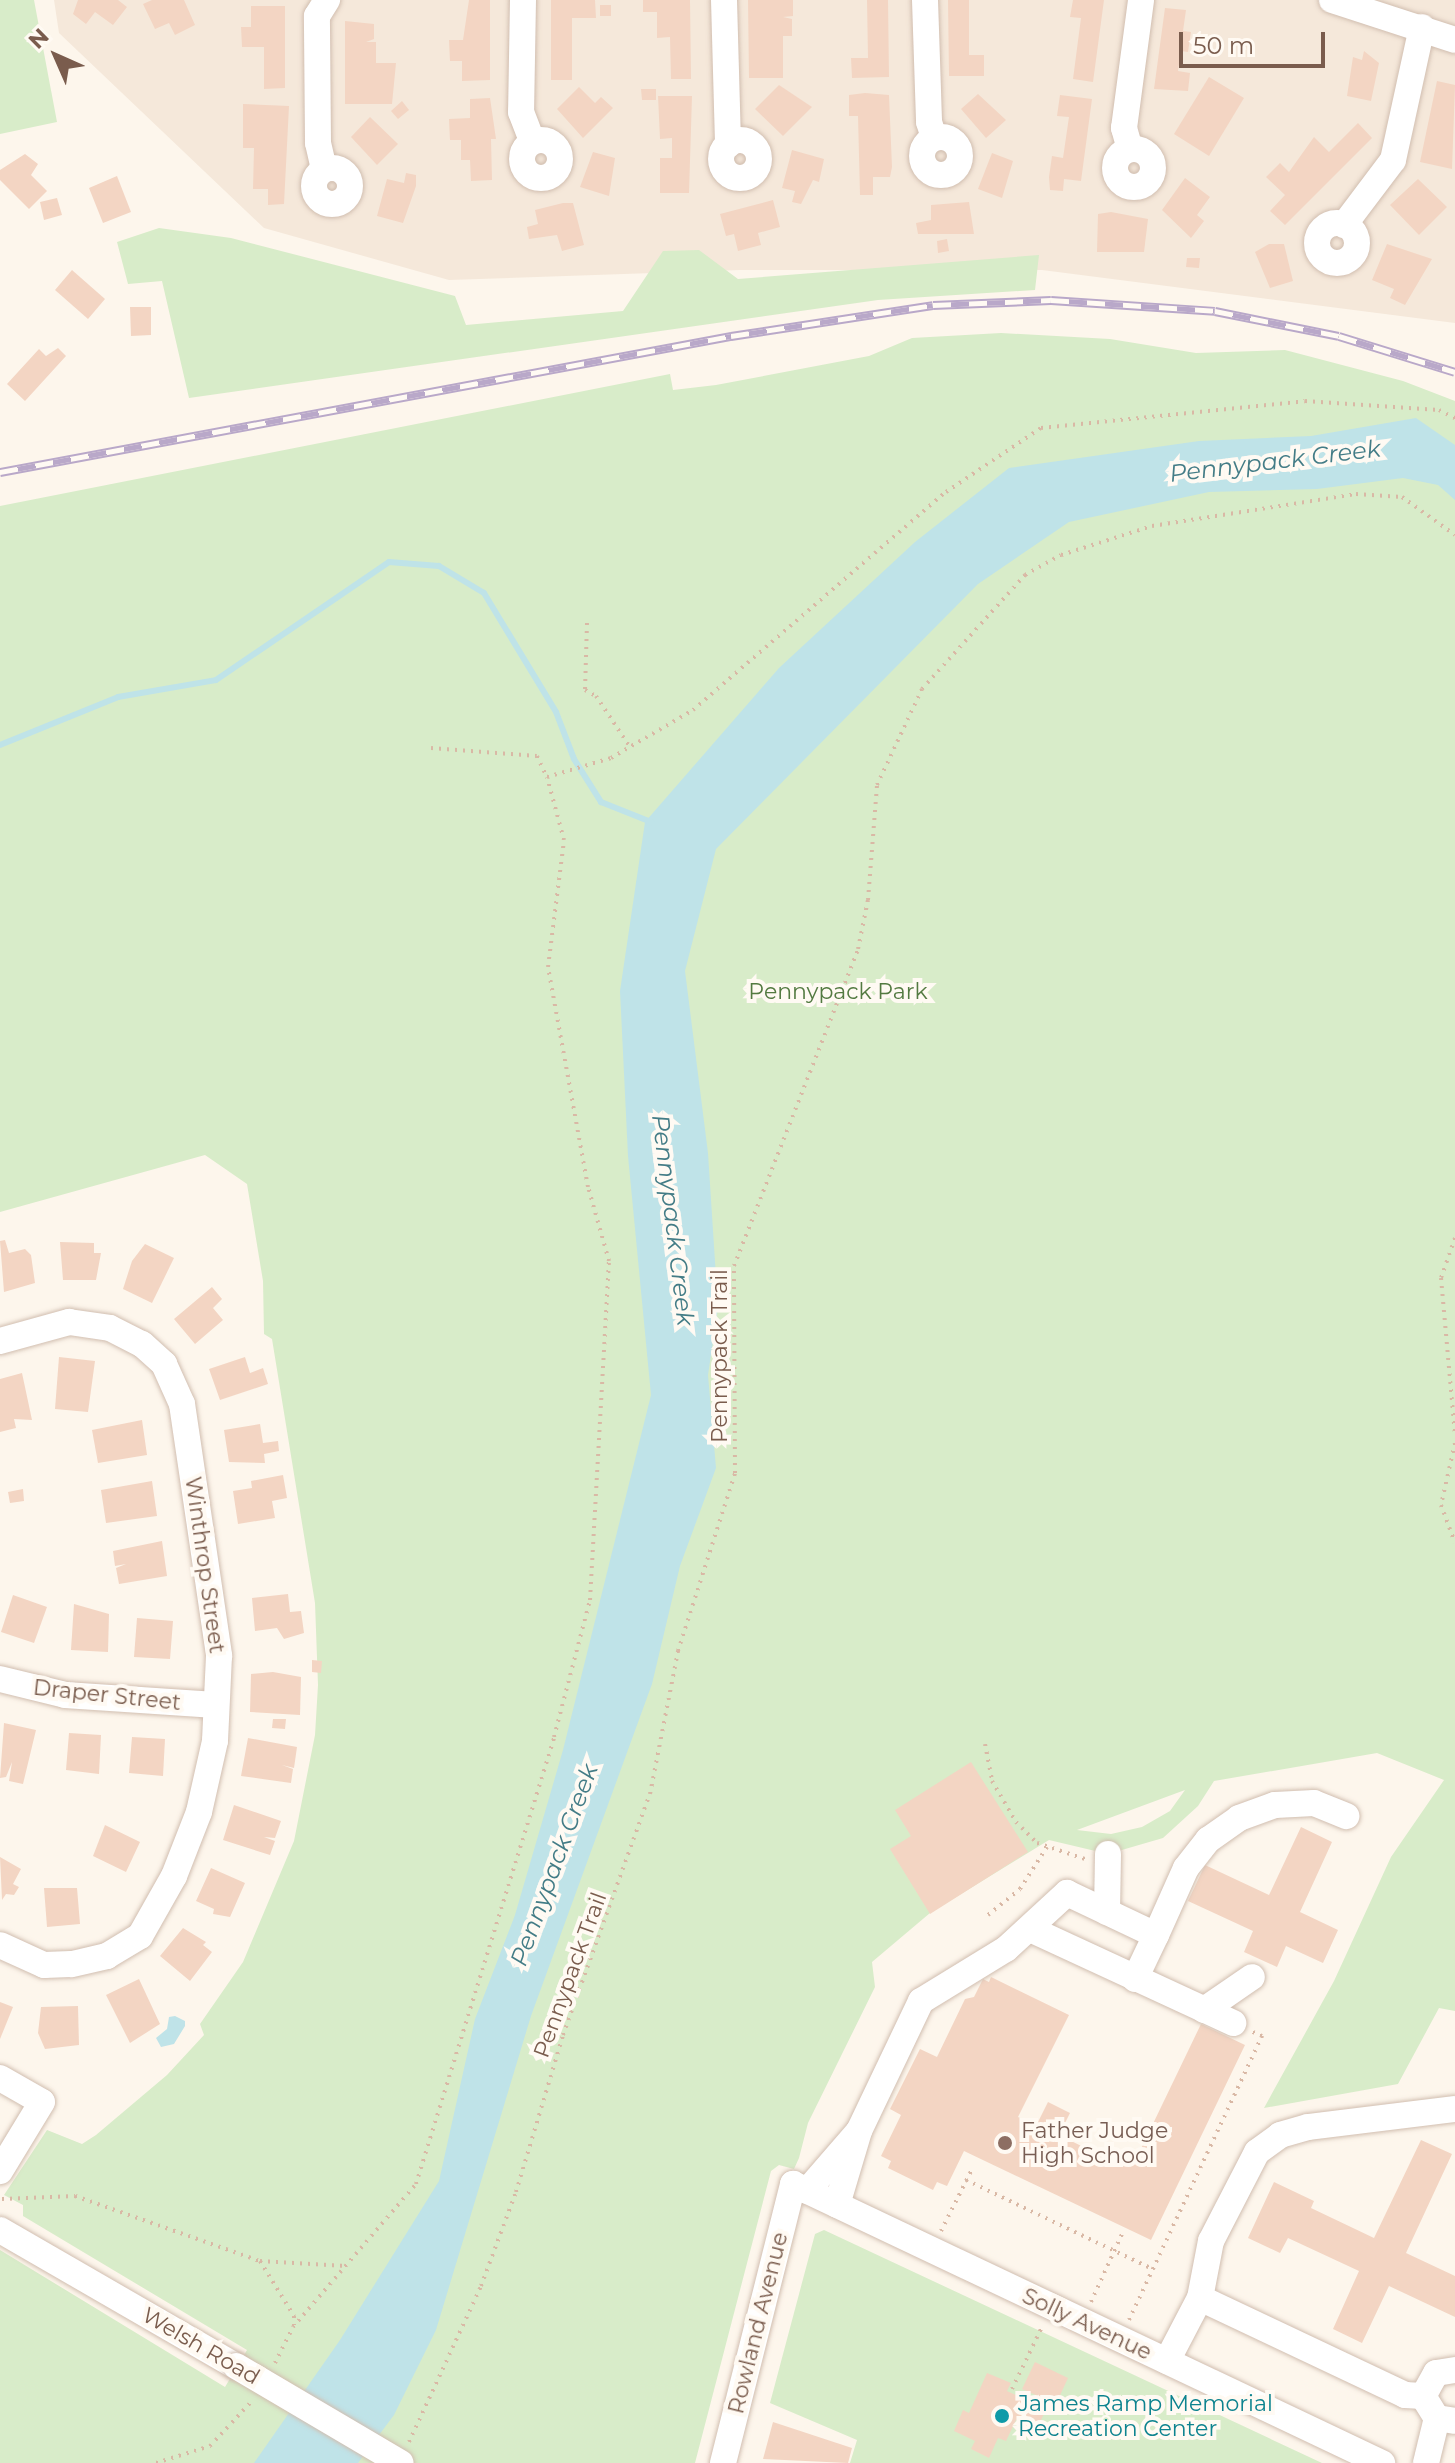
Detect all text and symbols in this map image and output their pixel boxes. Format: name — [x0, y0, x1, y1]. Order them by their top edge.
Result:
north arrow — [16, 16, 96, 96]
scale bar — [1183, 16, 1329, 66]
text: N — [23, 23, 55, 55]
text: 50 m — [1193, 31, 1254, 60]
water label: Pennypack Creek — [1168, 434, 1382, 488]
park label: Pennypack Park — [748, 979, 928, 1005]
water label: Pennypack Creek — [646, 1113, 700, 1327]
street label: Pennypack Trail — [707, 1269, 733, 1443]
street label: Winthrop Street — [180, 1475, 230, 1655]
street label: Draper Street — [32, 1674, 182, 1716]
water label: Pennypack Creek — [504, 1760, 604, 1970]
street label: Pennypack Trail — [528, 1889, 612, 2061]
place label: Father Judge High School — [1021, 2117, 1168, 2168]
marker: Father Judge High School — [996, 2134, 1014, 2152]
street label: Rowland Avenue — [723, 2229, 793, 2417]
street label: Solly Avenue — [1018, 2283, 1156, 2365]
street label: Welsh Road — [138, 2302, 264, 2390]
place label: James Ramp Memorial Recreation Center — [1018, 2390, 1273, 2442]
marker: James Ramp Memorial Recreation Center — [993, 2407, 1011, 2425]

